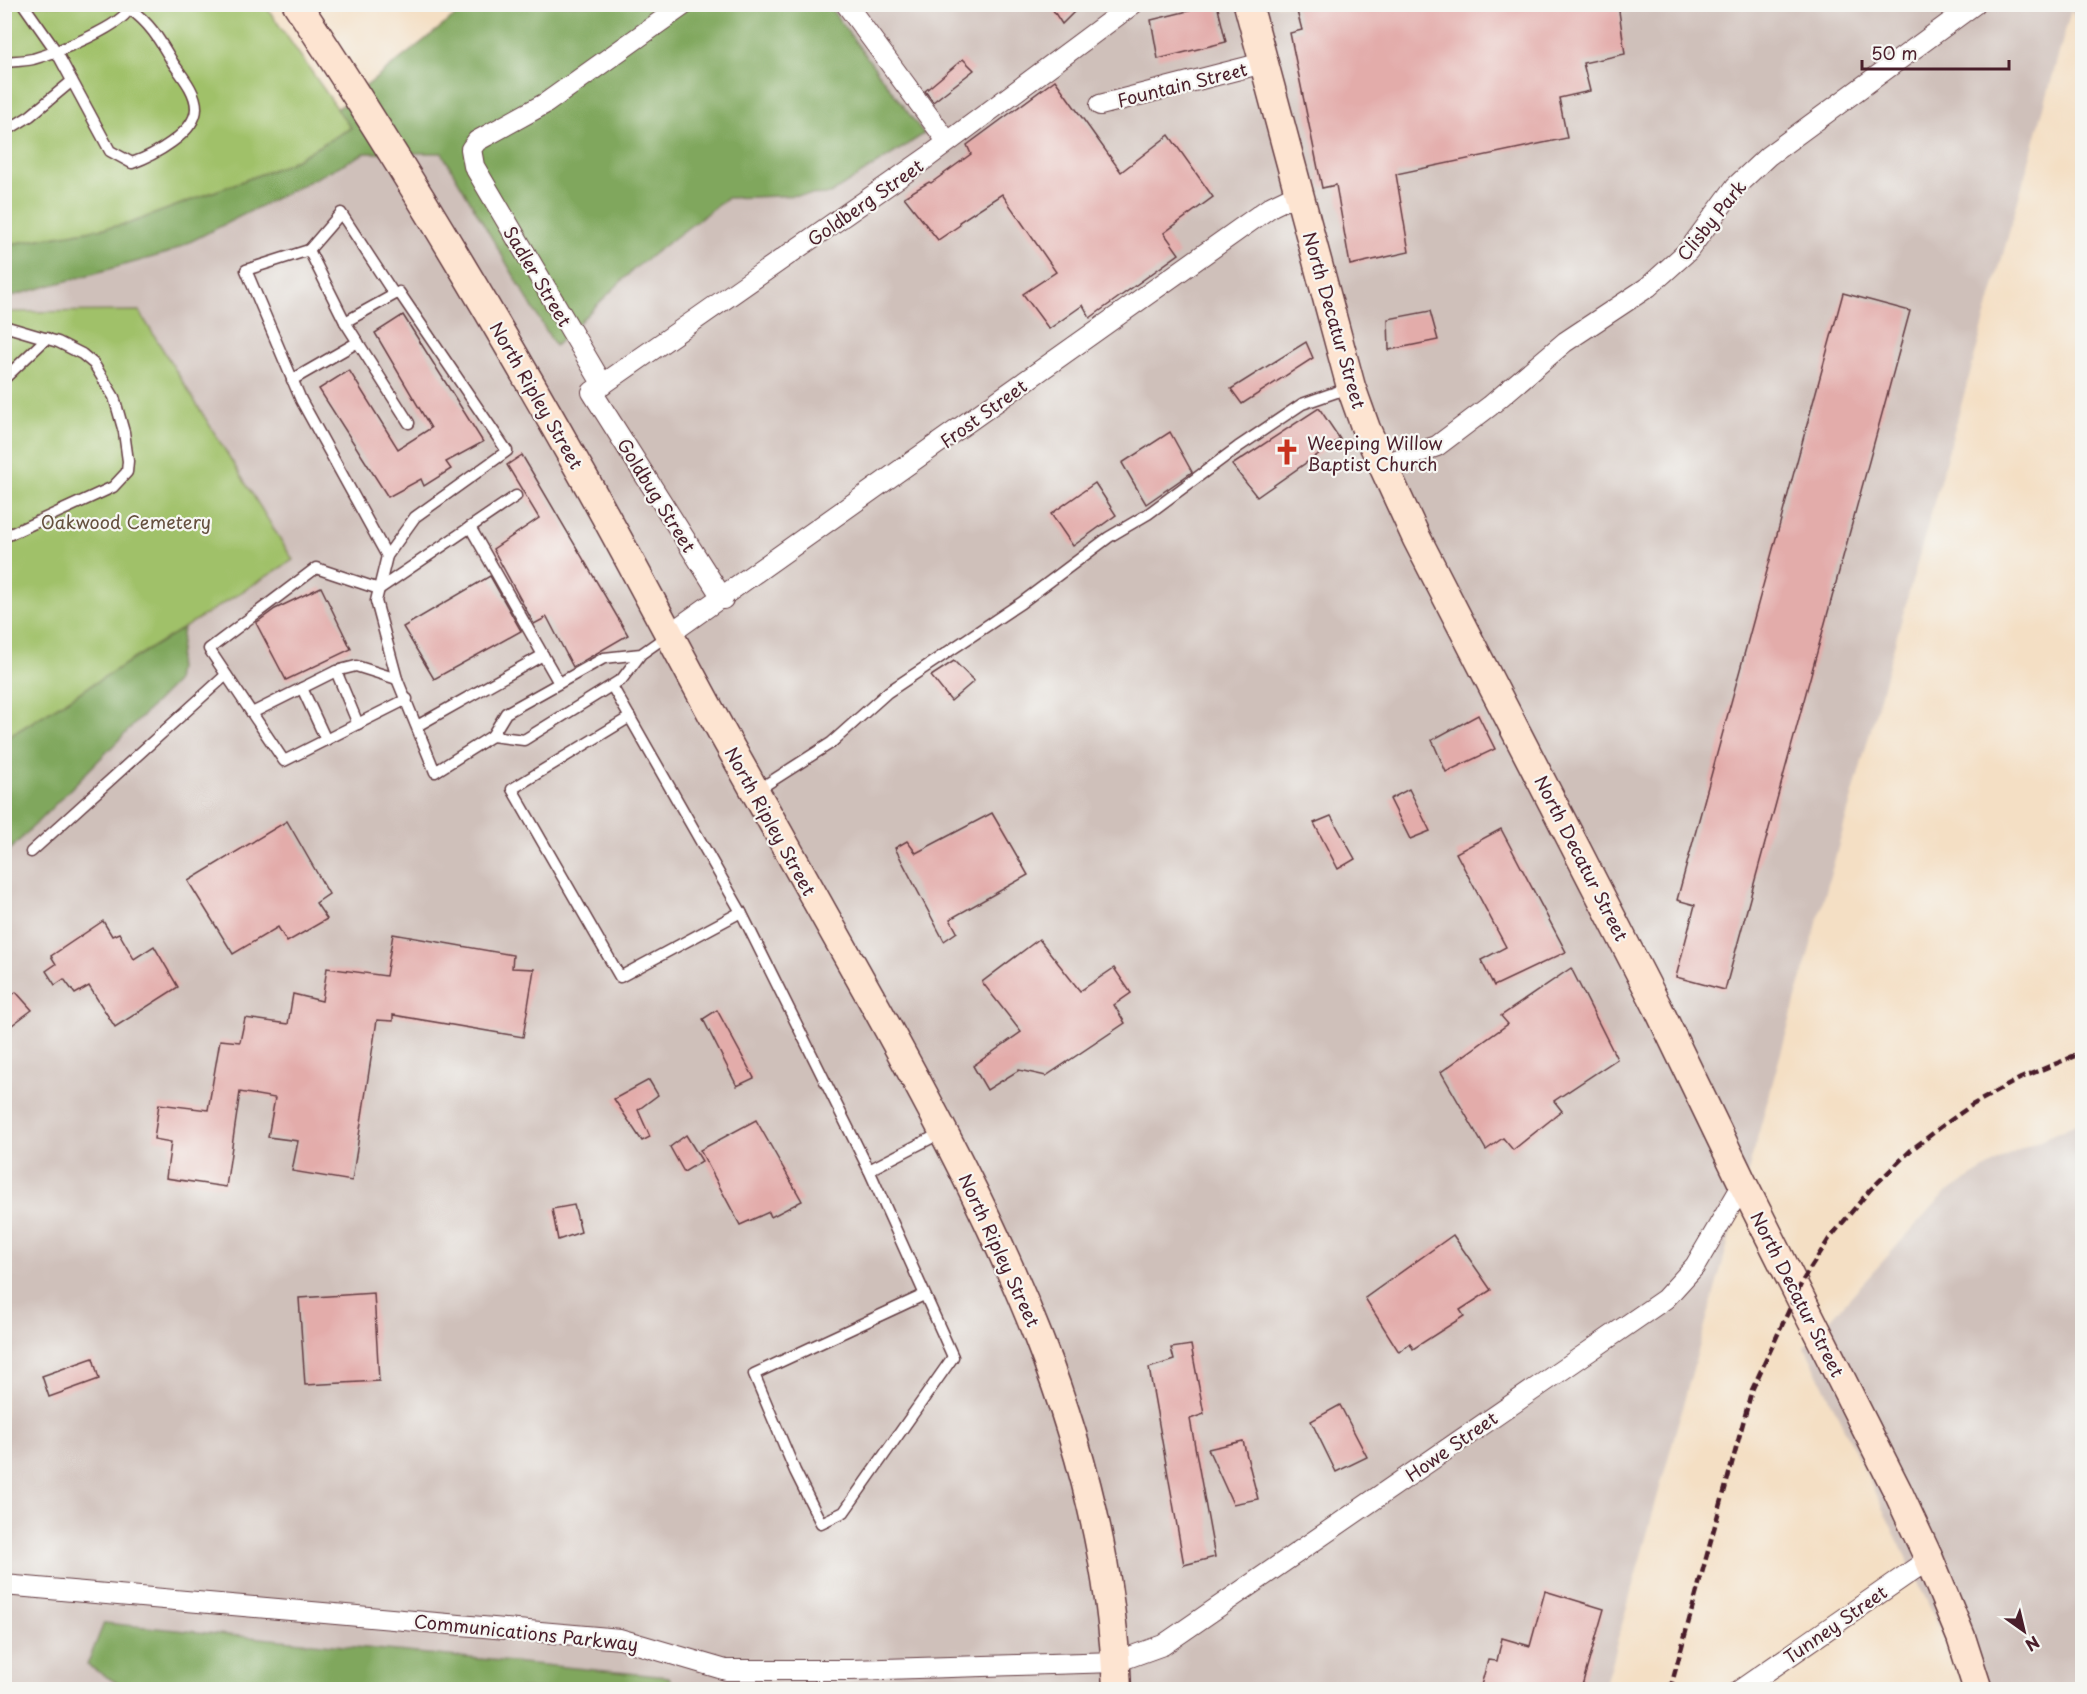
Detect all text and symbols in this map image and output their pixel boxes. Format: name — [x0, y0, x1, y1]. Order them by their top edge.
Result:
scale bar — [1862, 33, 2009, 71]
text: 50 m — [1871, 39, 1918, 66]
street label: Fountain Street — [1114, 55, 1250, 113]
street label: Goldberg Street — [802, 152, 928, 252]
street label: Clisby Park — [1670, 174, 1752, 266]
street label: Sadler Street — [497, 221, 579, 331]
street label: North Decatur Street — [1297, 228, 1373, 412]
street label: North Ripley Street — [484, 316, 590, 474]
street label: Frost Street — [934, 372, 1032, 454]
place label: Weeping Willow Baptist Church — [1307, 429, 1443, 477]
street label: Goldbug Street — [611, 433, 703, 557]
church icon: Weeping Willow Baptist Church — [1272, 437, 1302, 467]
park label: Oakwood Cemetery — [41, 508, 211, 535]
street label: North Ripley Street — [719, 742, 823, 900]
street label: North Decatur Street — [1528, 770, 1636, 946]
street label: North Ripley Street — [953, 1169, 1047, 1331]
street label: North Decatur Street — [1744, 1206, 1852, 1382]
street label: Howe Street — [1399, 1404, 1503, 1488]
street label: Tunney Street — [1778, 1578, 1892, 1670]
north arrow — [1994, 1601, 2054, 1661]
street label: Communications Parkway — [412, 1607, 640, 1657]
text: N — [2021, 1631, 2045, 1658]

